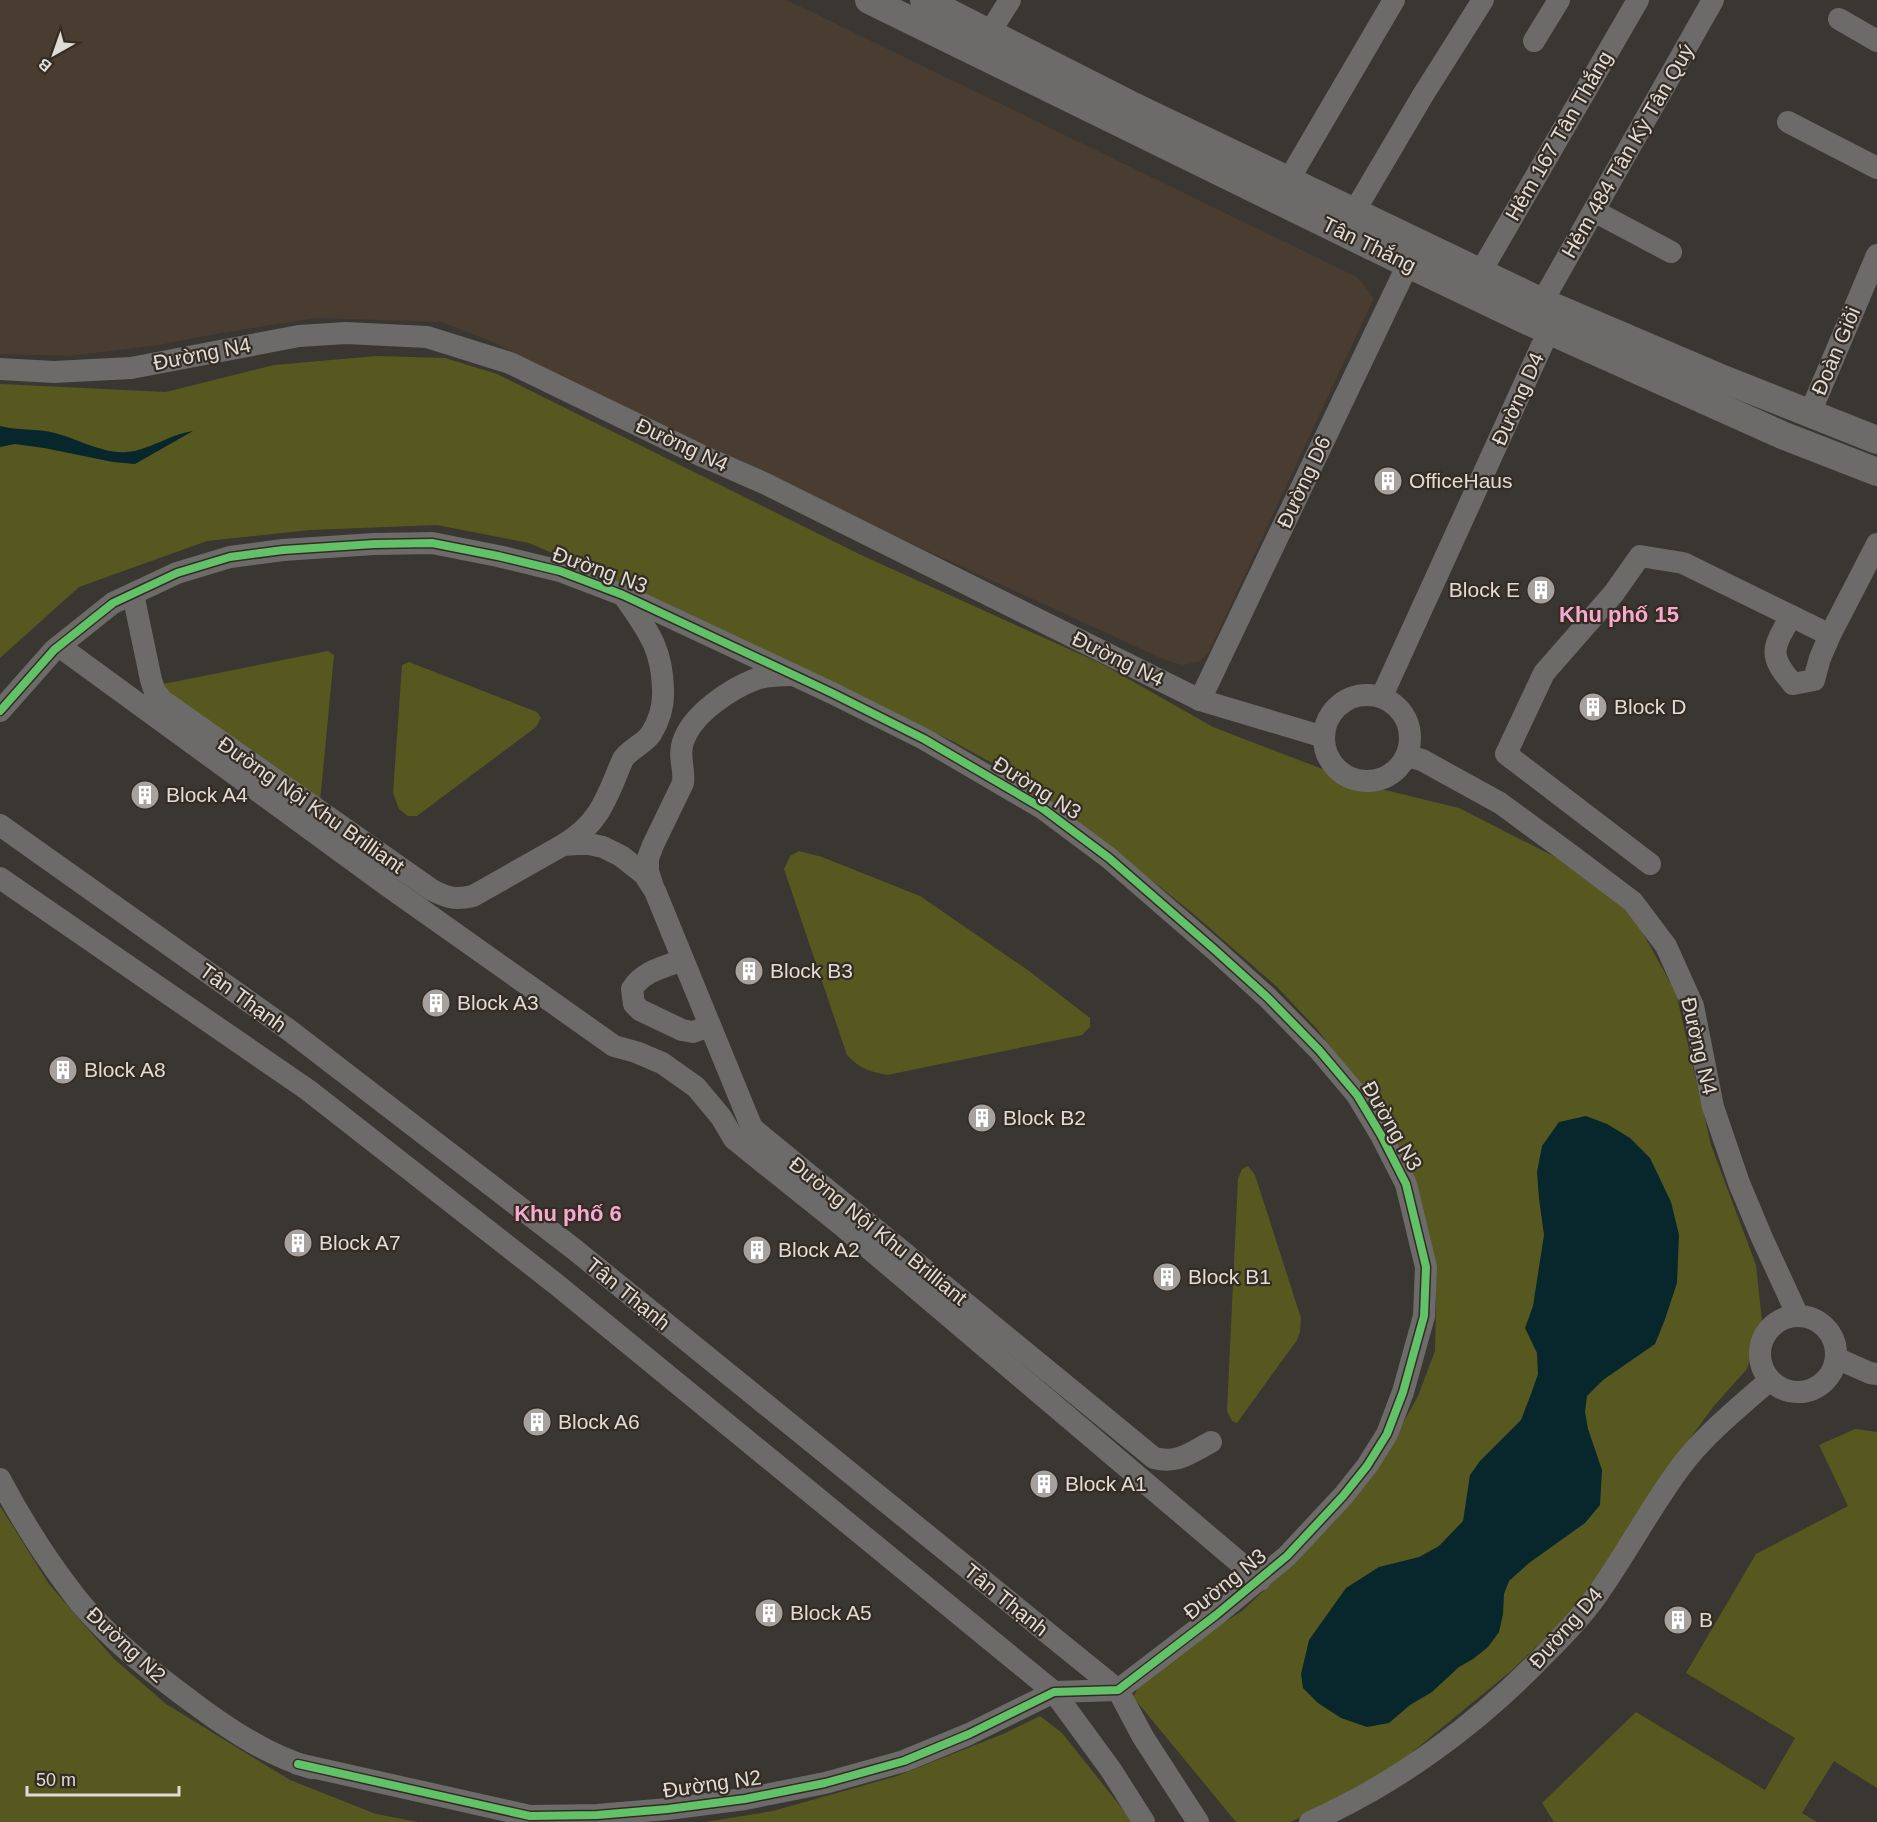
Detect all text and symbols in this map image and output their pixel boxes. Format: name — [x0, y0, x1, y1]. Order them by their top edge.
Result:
north arrow — [24, 24, 84, 84]
street label: Hẻm 484 Tân Kỳ Tân Quý — [1557, 39, 1699, 262]
street label: Hẻm 167 Tân Thắng — [1501, 47, 1616, 225]
text: B — [35, 55, 55, 75]
street label: Tân Thắng — [1319, 212, 1420, 277]
street label: Đoàn Giỏi — [1807, 303, 1864, 398]
street label: Đường N4 — [151, 333, 253, 374]
street label: Đường D4 — [1487, 349, 1548, 449]
street label: Đường N4 — [632, 413, 732, 476]
street label: Đường D6 — [1272, 432, 1335, 532]
building icon: OfficeHaus — [1372, 465, 1404, 497]
place label: OfficeHaus — [1409, 469, 1513, 492]
street label: Đường N3 — [550, 542, 651, 597]
building icon: Block E — [1525, 574, 1557, 606]
place label: Block E — [1449, 578, 1520, 601]
district label: Khu phố 15 — [1559, 602, 1679, 627]
street label: Đường N4 — [1069, 627, 1168, 691]
building icon: Block D — [1577, 691, 1609, 723]
place label: Block D — [1614, 695, 1686, 718]
street label: Đường Nội Khu Brilliant — [214, 732, 409, 878]
street label: Đường N3 — [989, 752, 1085, 824]
building icon: Block A4 — [129, 779, 161, 811]
place label: Block A4 — [166, 783, 248, 806]
building icon: Block B3 — [733, 955, 765, 987]
street label: Tân Thạnh — [196, 959, 291, 1037]
place label: Block B3 — [770, 959, 853, 982]
building icon: Block A3 — [420, 987, 452, 1019]
place label: Block A3 — [457, 991, 539, 1014]
street label: Đường N4 — [1677, 995, 1722, 1097]
building icon: Block A8 — [47, 1054, 79, 1086]
place label: Block A8 — [84, 1058, 166, 1081]
street label: Đường N3 — [1358, 1077, 1427, 1174]
building icon: Block B2 — [966, 1102, 998, 1134]
place label: Block B2 — [1003, 1106, 1086, 1129]
street label: Đường Nội Khu Brilliant — [785, 1152, 972, 1309]
district label: Khu phố 6 — [514, 1201, 622, 1226]
building icon: Block A7 — [282, 1227, 314, 1259]
place label: Block A7 — [319, 1231, 401, 1254]
building icon: Block A2 — [741, 1234, 773, 1266]
place label: Block A2 — [778, 1238, 860, 1261]
street label: Tân Thạnh — [582, 1253, 675, 1334]
building icon: Block B1 — [1151, 1261, 1183, 1293]
place label: Block B1 — [1188, 1265, 1271, 1288]
building icon: Block A6 — [521, 1406, 553, 1438]
place label: Block A6 — [558, 1410, 640, 1433]
building icon: Block A1 — [1028, 1468, 1060, 1500]
place label: Block A1 — [1065, 1472, 1147, 1495]
street label: Đường N3 — [1179, 1544, 1270, 1624]
street label: Tân Thạnh — [960, 1559, 1053, 1640]
street label: Đường D4 — [1524, 1583, 1607, 1673]
building icon: Block A5 — [753, 1597, 785, 1629]
place label: Block A5 — [790, 1601, 872, 1624]
street label: Đường N2 — [82, 1602, 170, 1687]
building icon: B — [1662, 1604, 1694, 1636]
place label: B — [1699, 1608, 1713, 1631]
scale bar — [27, 1759, 178, 1797]
street label: Đường N2 — [661, 1765, 763, 1802]
text: 50 m — [36, 1770, 76, 1790]

